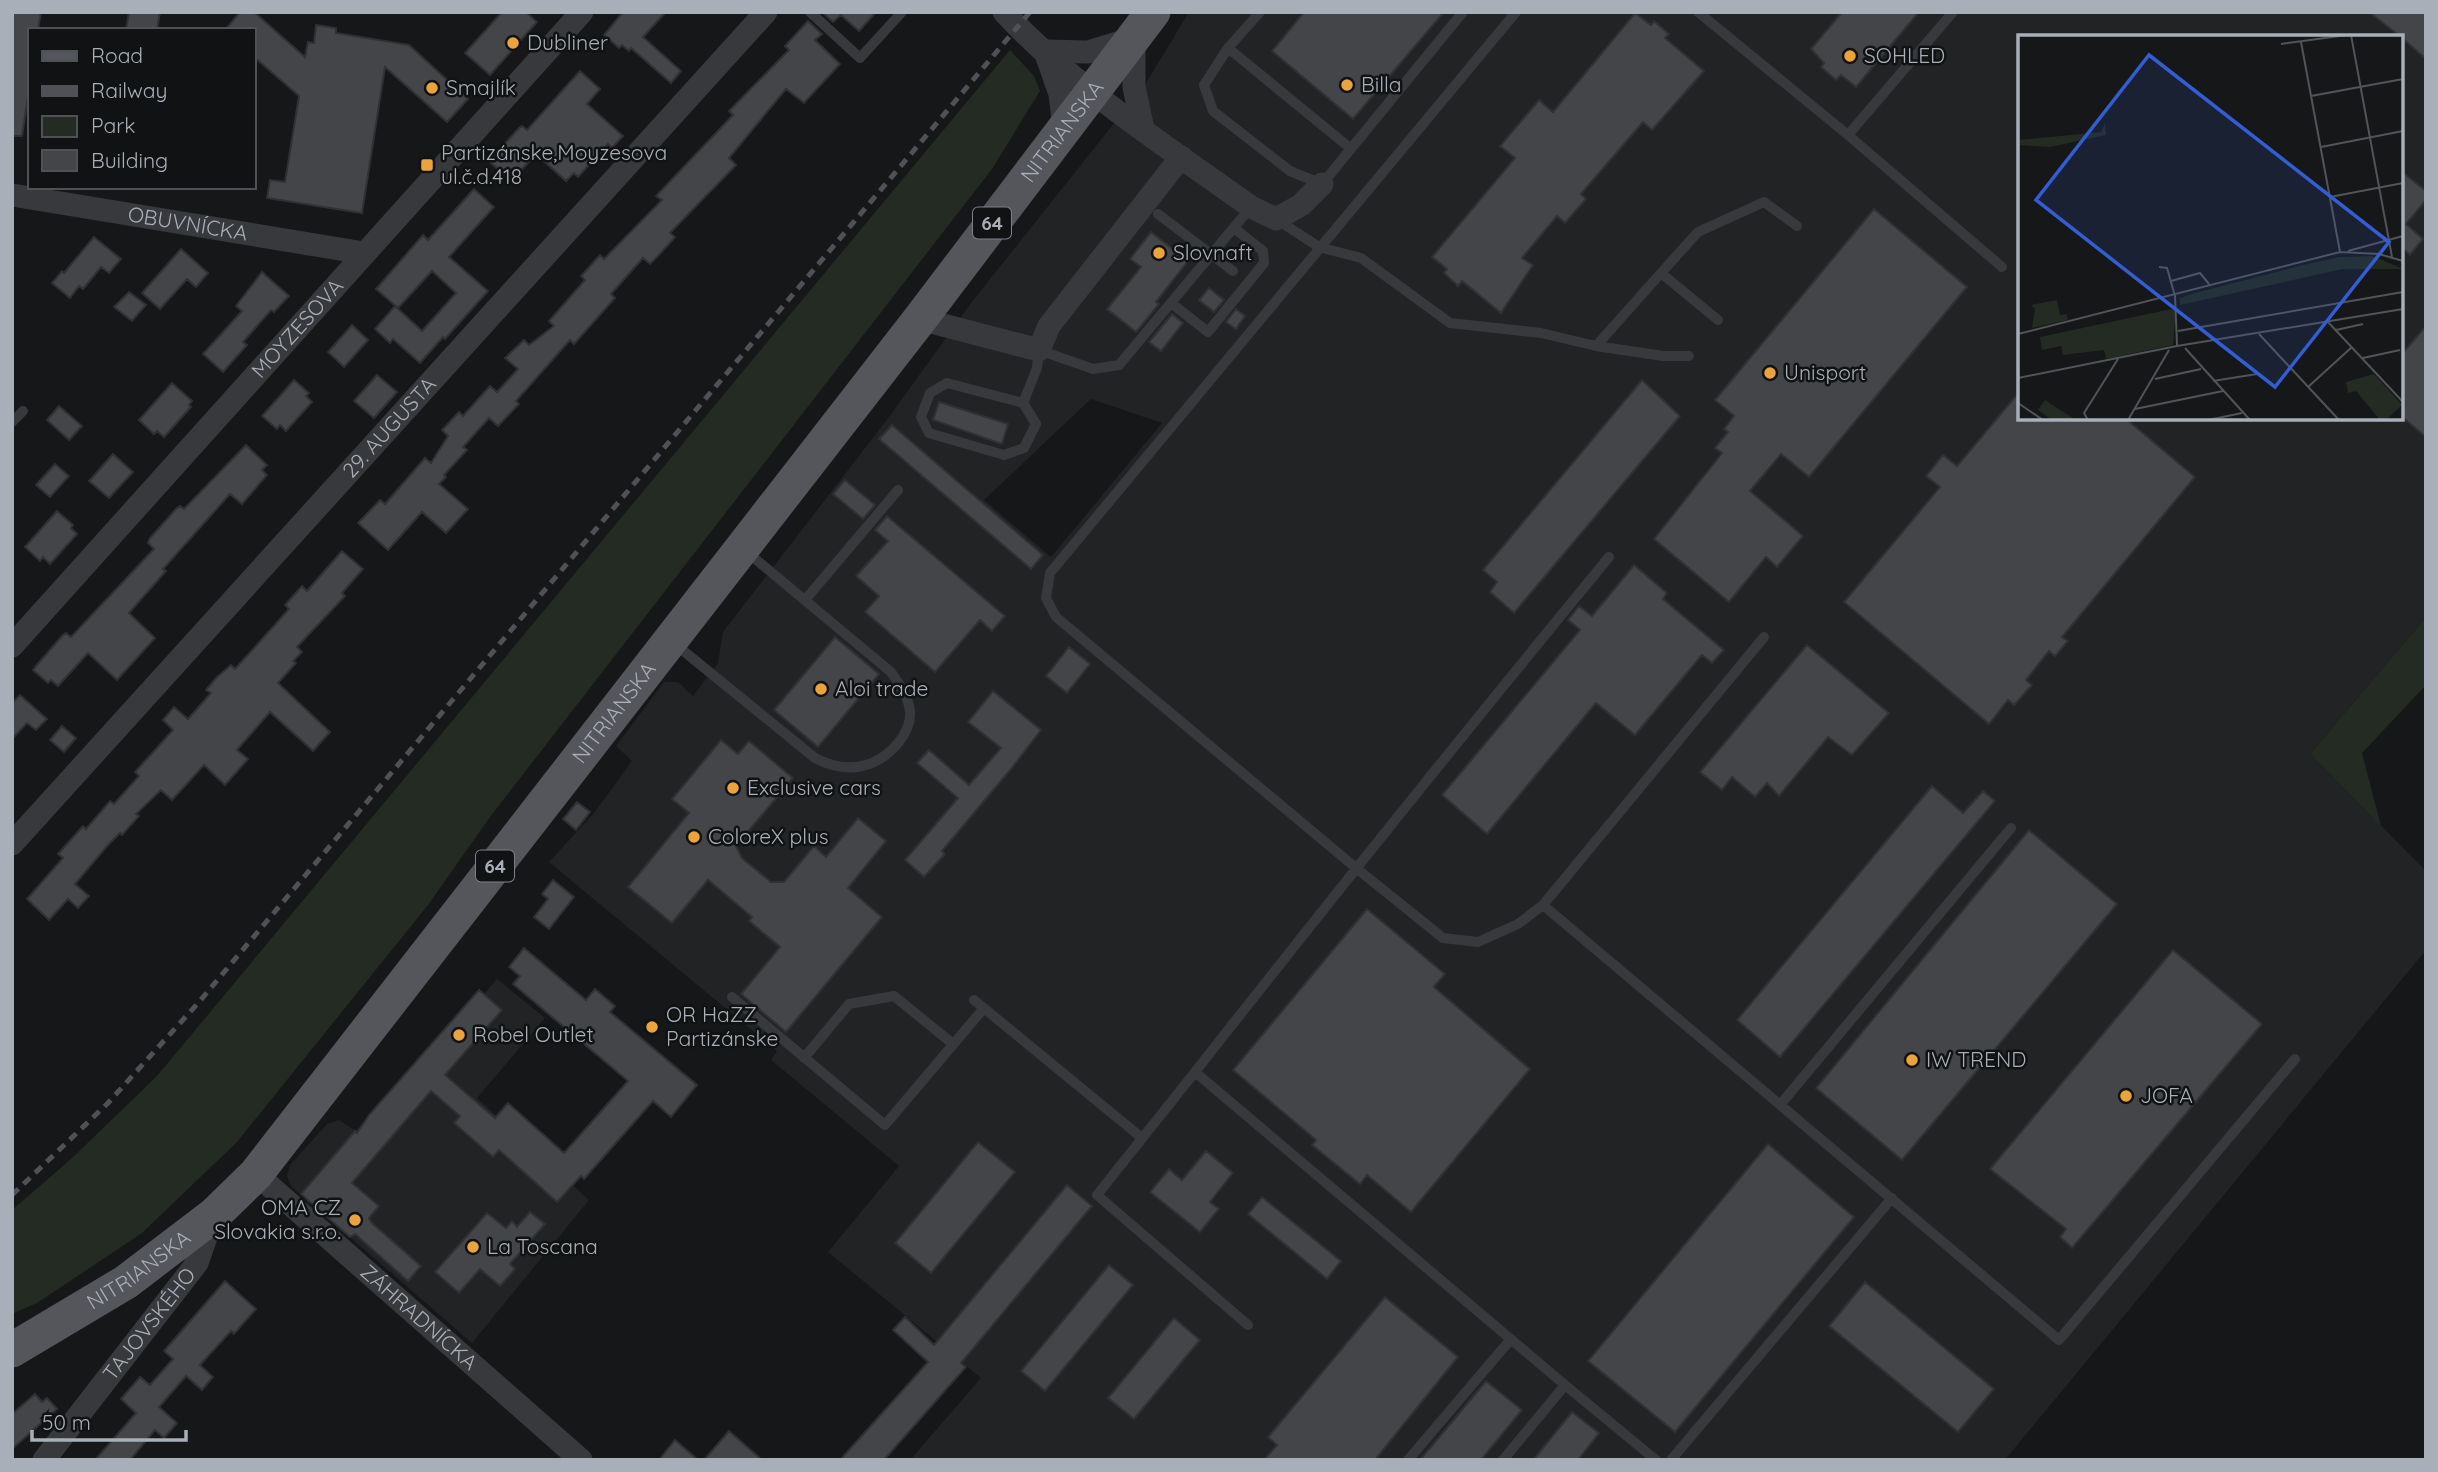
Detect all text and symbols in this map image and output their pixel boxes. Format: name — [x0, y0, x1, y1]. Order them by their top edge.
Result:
legend — [28, 28, 256, 189]
place label: Dubliner — [527, 29, 608, 55]
marker: Dubliner — [505, 35, 521, 51]
inset map — [2018, 35, 2403, 420]
text: Road — [91, 42, 143, 68]
place label: SOHLED — [1864, 42, 1945, 68]
marker: SOHLED — [1842, 48, 1858, 64]
place label: Billa — [1361, 71, 1402, 97]
place label: Smajlík — [446, 74, 516, 100]
street label: NITRIANSKA — [1015, 75, 1108, 187]
text: Railway — [91, 77, 167, 103]
marker: Billa — [1339, 77, 1355, 93]
marker: Smajlík — [424, 80, 440, 96]
text: Park — [91, 112, 135, 138]
place label: Partizánske,Moyzesova ul.č.d.418 — [441, 139, 667, 189]
text: Building — [91, 147, 168, 173]
marker: Partizánske,Moyzesova ul.č.d.418 — [419, 157, 435, 173]
street label: OBUVNÍCKA — [126, 200, 249, 246]
road number: 64 — [973, 208, 1011, 238]
place label: Slovnaft — [1173, 239, 1253, 265]
marker: Slovnaft — [1151, 245, 1167, 261]
street label: MOYZESOVA — [245, 273, 348, 383]
place label: Unisport — [1784, 359, 1866, 385]
marker: Unisport — [1762, 365, 1778, 381]
street label: 29. AUGUSTA — [336, 371, 441, 483]
street label: NITRIANSKA — [566, 656, 661, 768]
place label: Aloi trade — [835, 675, 928, 701]
marker: Aloi trade — [813, 681, 829, 697]
place label: Exclusive cars — [747, 774, 881, 800]
marker: Exclusive cars — [725, 780, 741, 796]
place label: ColoreX plus — [708, 823, 829, 849]
marker: ColoreX plus — [686, 829, 702, 845]
road number: 64 — [476, 850, 514, 881]
place label: OR HaZZ Partizánske — [666, 1001, 778, 1051]
marker: OR HaZZ Partizánske — [644, 1019, 660, 1035]
place label: Robel Outlet — [473, 1021, 594, 1047]
marker: Robel Outlet — [451, 1027, 467, 1043]
place label: IW TREND — [1926, 1046, 2026, 1072]
marker: IW TREND — [1904, 1052, 1920, 1068]
place label: JOFA — [2140, 1082, 2193, 1108]
marker: JOFA — [2118, 1088, 2134, 1104]
place label: OMA CZ Slovakia s.r.o. — [214, 1194, 341, 1244]
marker: OMA CZ Slovakia s.r.o. — [347, 1212, 363, 1228]
street label: NITRIANSKA — [82, 1224, 195, 1314]
place label: La Toscana — [487, 1233, 598, 1259]
marker: La Toscana — [465, 1239, 481, 1255]
street label: ZÁHRADNÍCKA — [356, 1258, 483, 1375]
street label: TAJOVSKÉHO — [97, 1262, 201, 1385]
scale bar — [32, 1398, 186, 1442]
text: 50 m — [42, 1409, 91, 1435]

